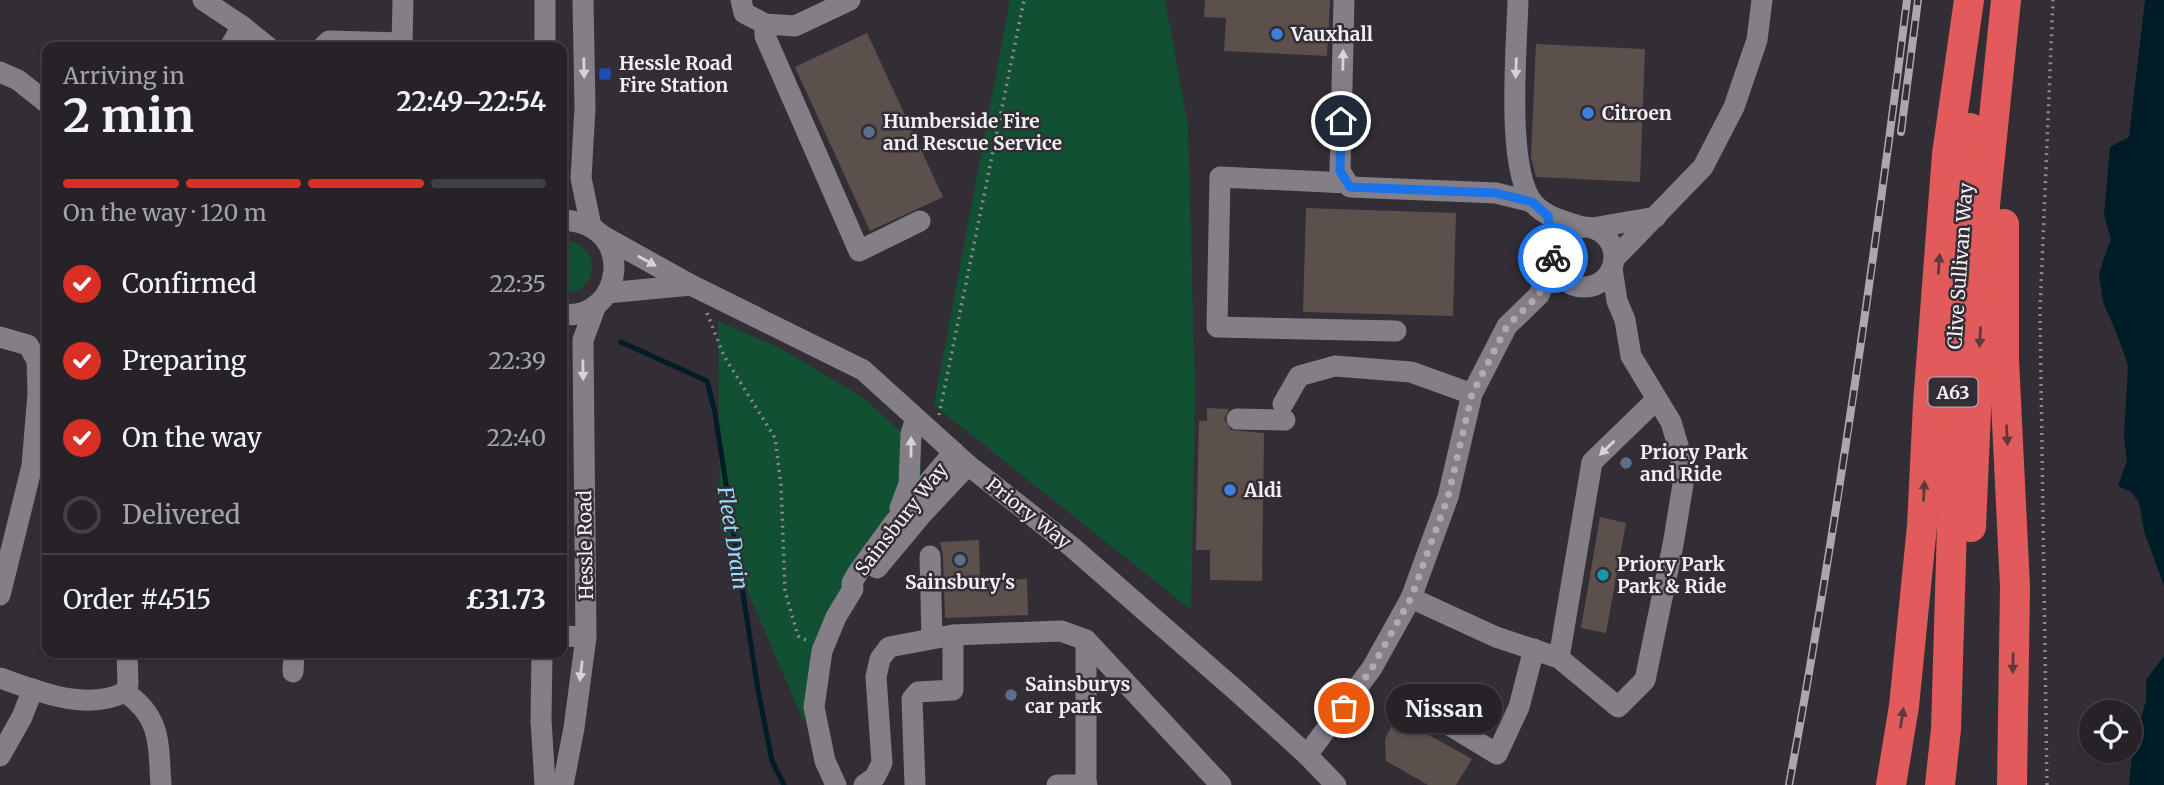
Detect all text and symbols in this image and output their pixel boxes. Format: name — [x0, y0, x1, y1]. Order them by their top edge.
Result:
place label: Vauxhall — [1290, 22, 1373, 46]
marker: Vauxhall — [1269, 26, 1285, 42]
one-way arrow — [1337, 49, 1348, 71]
place label: Hessle Road Fire Station — [619, 51, 733, 97]
one-way arrow — [578, 57, 590, 79]
one-way arrow — [1511, 57, 1522, 79]
text: Arriving in — [63, 61, 185, 90]
marker: Hessle Road Fire Station — [597, 66, 613, 82]
text: 22:49–22:54 — [397, 85, 546, 118]
text: 2 min — [63, 87, 194, 145]
pin — [1311, 91, 1371, 151]
place label: Citroen — [1602, 101, 1672, 125]
icon: home — [1322, 102, 1360, 140]
marker: Citroen — [1580, 105, 1596, 121]
place label: Humberside Fire and Rescue Service — [883, 109, 1062, 155]
marker: Humberside Fire and Rescue Service — [861, 124, 877, 140]
street label: Clive Sullivan Way — [1942, 182, 1978, 350]
text: On the way · 120 m — [63, 198, 267, 227]
courier — [1518, 223, 1588, 293]
icon: bike — [1534, 239, 1572, 277]
one-way arrow — [1934, 253, 1945, 275]
one-way arrow — [638, 255, 657, 267]
icon: check — [63, 265, 101, 303]
text: Confirmed — [122, 267, 257, 300]
text: 22:35 — [489, 269, 546, 298]
one-way arrow — [1974, 326, 1985, 348]
icon: check — [63, 342, 101, 380]
text: Preparing — [122, 344, 246, 377]
text: 22:39 — [488, 346, 546, 375]
one-way arrow — [577, 360, 589, 382]
road number: A63 — [1928, 378, 1978, 406]
icon: check — [63, 419, 101, 457]
text: On the way — [122, 421, 262, 454]
text: 22:40 — [486, 423, 546, 452]
one-way arrow — [2002, 424, 2013, 446]
one-way arrow — [905, 436, 917, 458]
one-way arrow — [1599, 439, 1616, 455]
place label: Priory Park and Ride — [1640, 440, 1748, 486]
marker: Priory Park and Ride — [1618, 455, 1634, 471]
street label: Sainsbury Way — [850, 458, 952, 580]
street label: Priory Way — [982, 472, 1076, 554]
place label: Aldi — [1243, 478, 1283, 502]
one-way arrow — [1918, 480, 1929, 502]
marker: Aldi — [1222, 482, 1238, 498]
water label: Fleet Drain — [711, 483, 754, 592]
street label: Hessle Road — [572, 490, 598, 600]
text: Delivered — [122, 498, 241, 531]
marker: Sainsbury's — [952, 552, 968, 568]
place label: Priory Park Park & Ride — [1617, 552, 1726, 598]
marker: Priory Park Park & Ride — [1595, 567, 1611, 583]
place label: Sainsbury's — [905, 570, 1015, 594]
text: Order #4515 — [63, 583, 211, 616]
text: £31.73 — [465, 583, 546, 616]
one-way arrow — [2008, 652, 2019, 674]
one-way arrow — [576, 660, 587, 682]
place label: Sainsburys car park — [1025, 672, 1130, 718]
pin — [1314, 678, 1374, 738]
callout: Nissan — [1386, 684, 1502, 732]
marker: Sainsburys car park — [1003, 687, 1019, 703]
icon: bag — [1325, 689, 1363, 727]
text: Nissan — [1405, 694, 1483, 723]
map controls — [2079, 700, 2142, 763]
button: locate — [2079, 700, 2142, 763]
one-way arrow — [1897, 707, 1908, 729]

